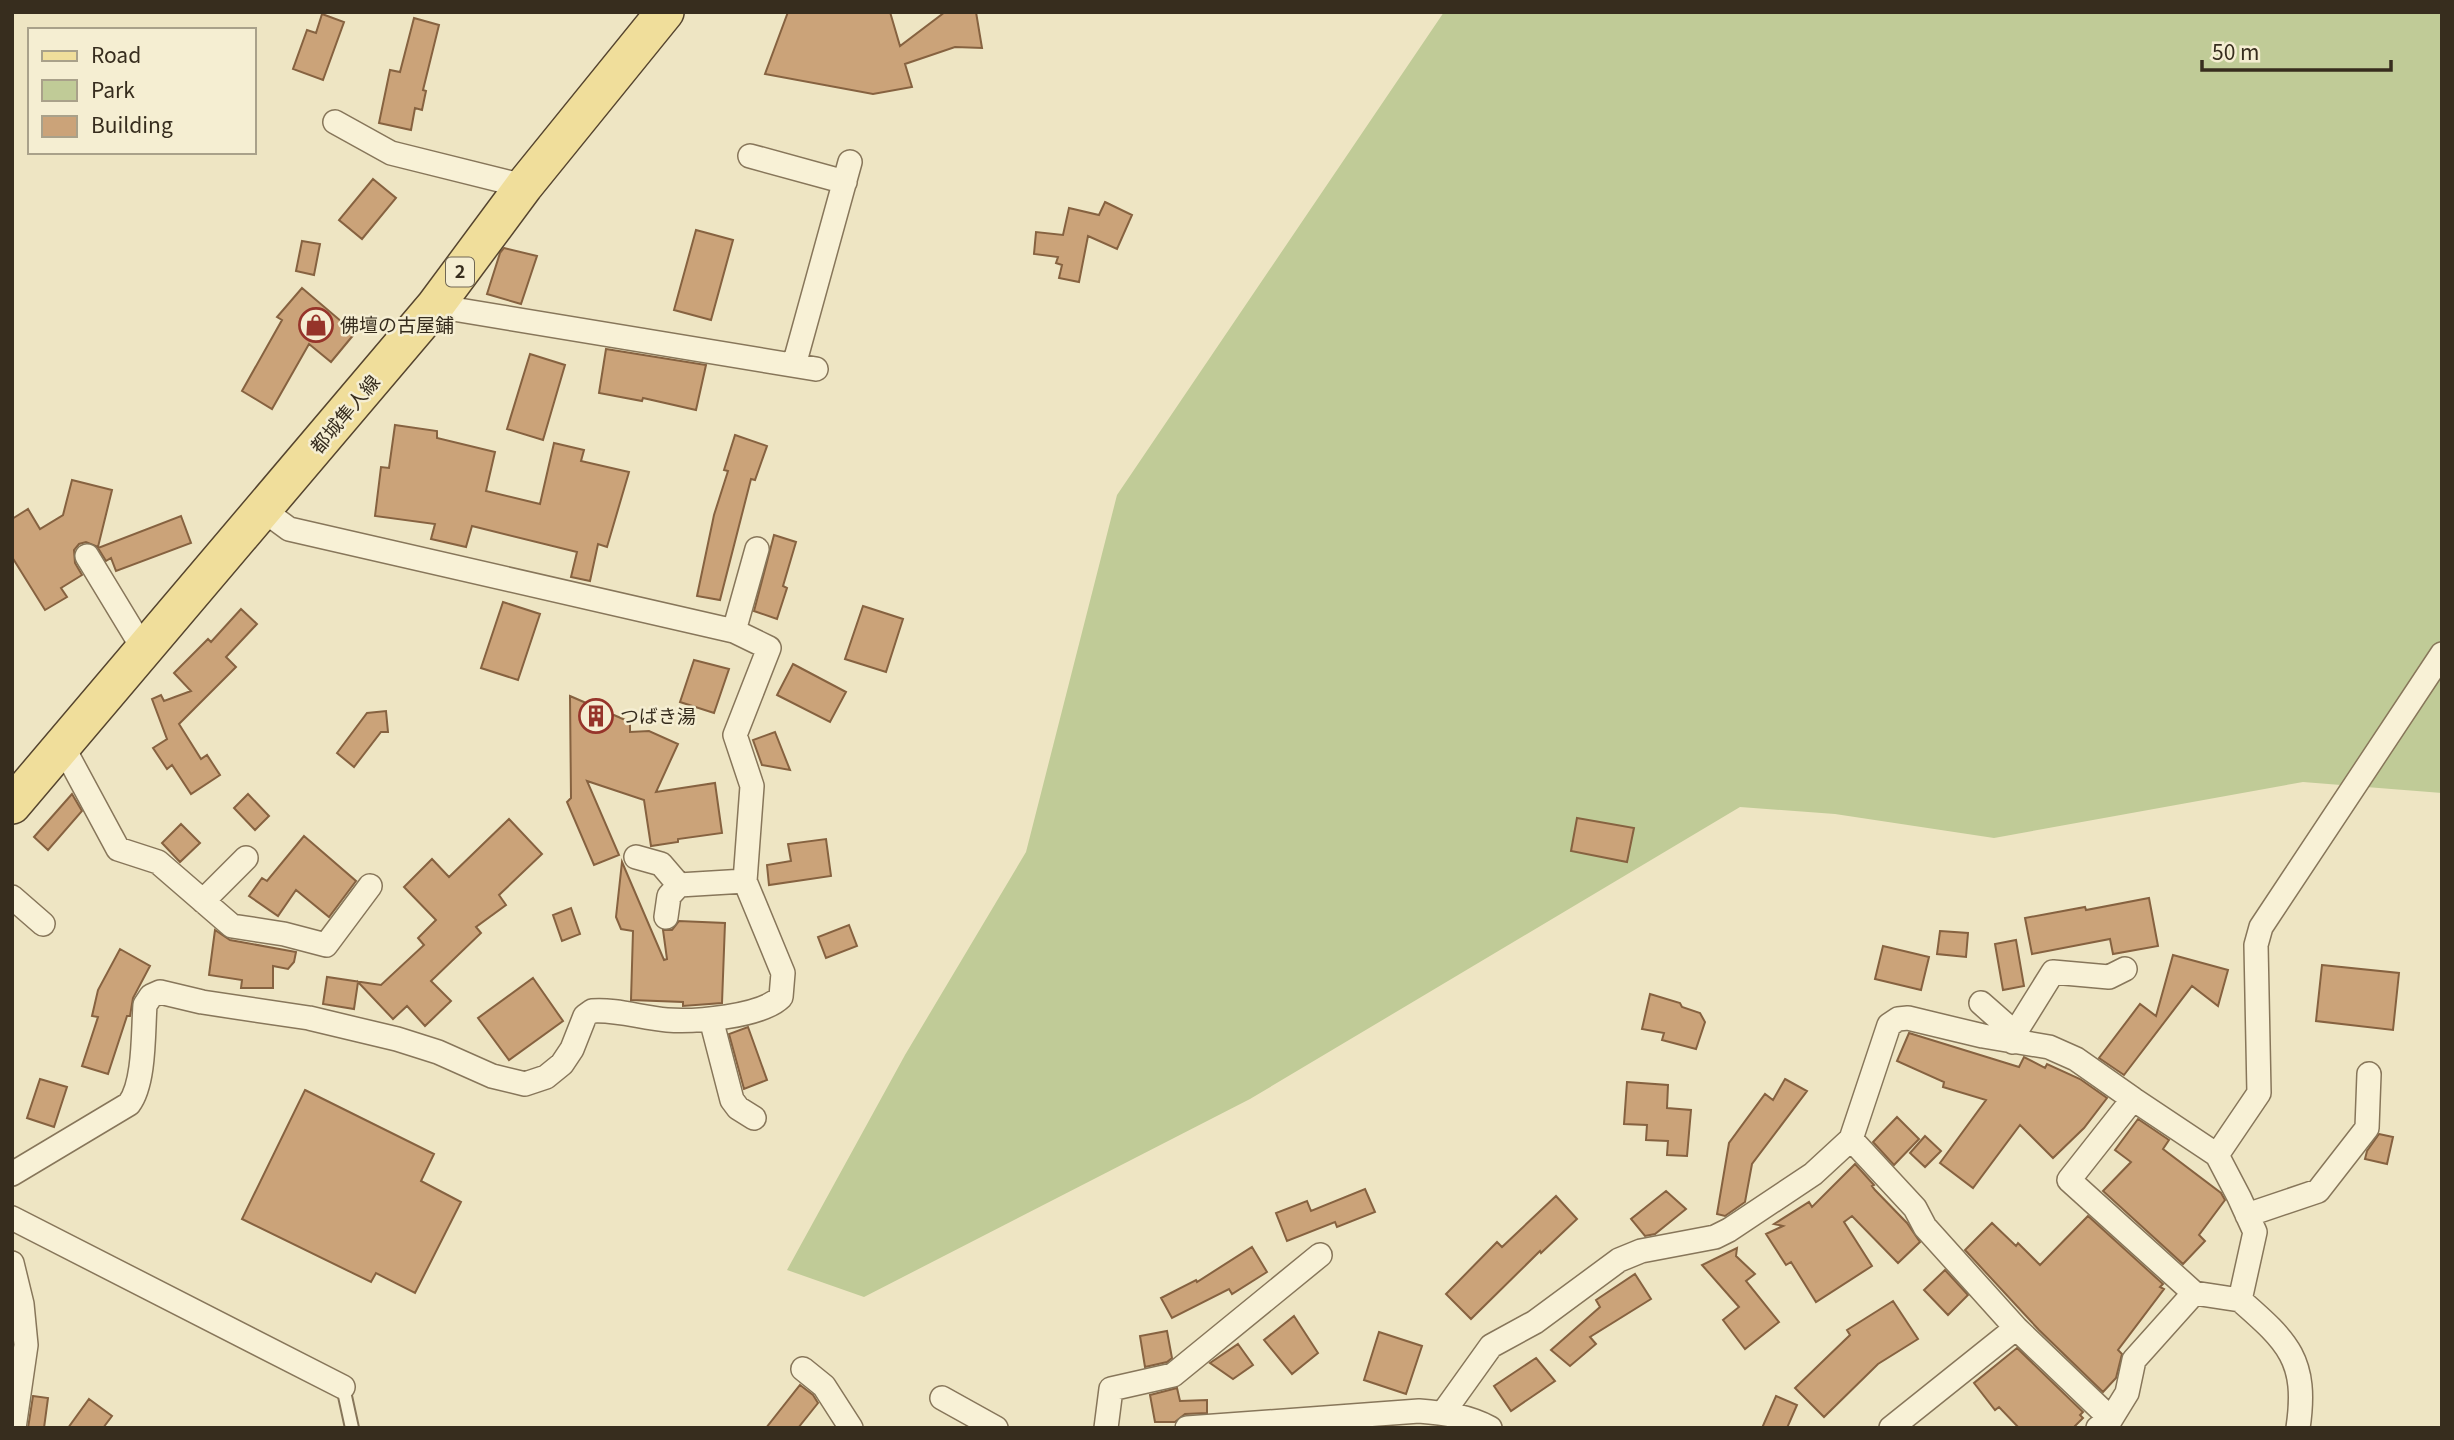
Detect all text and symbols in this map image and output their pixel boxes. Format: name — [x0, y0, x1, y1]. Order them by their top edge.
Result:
legend — [28, 28, 256, 154]
scale bar — [2202, 28, 2391, 72]
text: 50 m — [2212, 36, 2259, 66]
text: Road — [91, 39, 141, 69]
text: Park — [91, 74, 135, 104]
text: Building — [91, 109, 173, 139]
road number: 2 — [446, 258, 474, 286]
shop icon: 佛壇の古屋鋪 — [297, 306, 335, 344]
place label: 佛壇の古屋鋪 — [340, 310, 454, 337]
street label: 都城隼人線 — [303, 368, 385, 458]
building icon: つばき湯 — [577, 697, 615, 735]
place label: つばき湯 — [620, 701, 696, 728]

